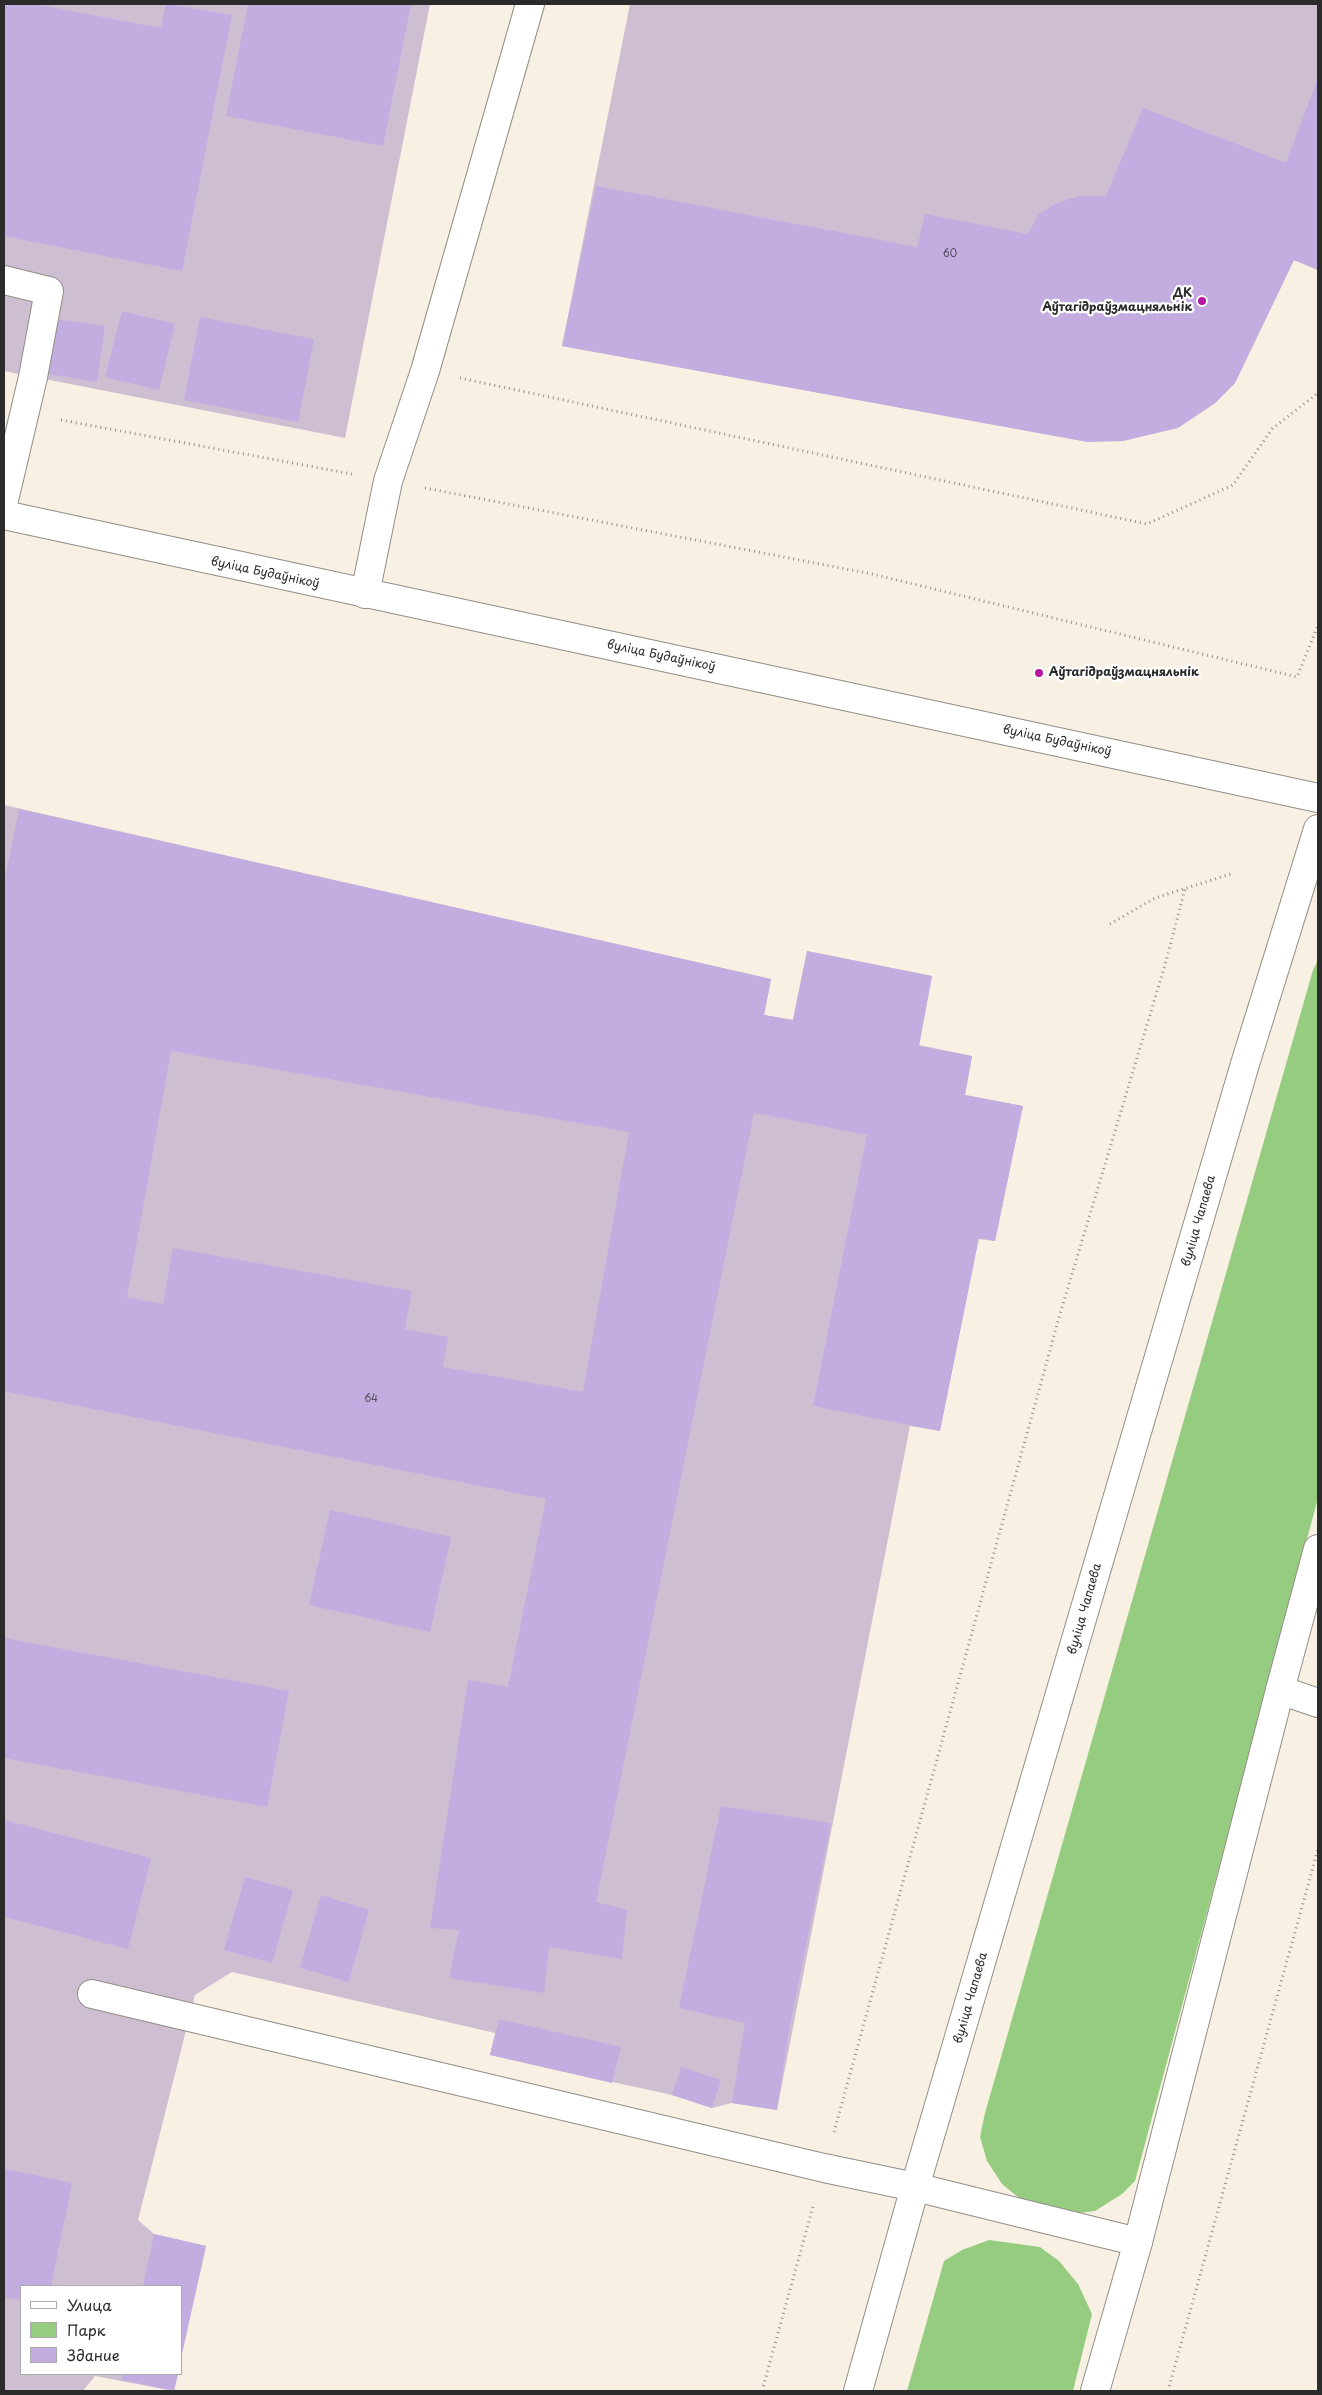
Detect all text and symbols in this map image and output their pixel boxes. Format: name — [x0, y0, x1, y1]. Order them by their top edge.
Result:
house number: 60 — [943, 248, 957, 260]
place label: ДК Аўтагідраўзмацняльнік — [1042, 287, 1192, 315]
marker: ДК Аўтагідраўзмацняльнік — [1196, 295, 1208, 307]
street label: вуліца Будаўнікоў — [209, 554, 321, 592]
street label: вуліца Будаўнікоў — [605, 637, 717, 675]
place label: Аўтагідраўзмацняльнік — [1049, 666, 1199, 680]
marker: Аўтагідраўзмацняльнік — [1033, 667, 1045, 679]
street label: вуліца Будаўнікоў — [1001, 722, 1113, 760]
street label: вуліца Чапаева — [1179, 1174, 1219, 1268]
house number: 64 — [364, 1393, 378, 1405]
street label: вуліца Чапаева — [1065, 1562, 1105, 1656]
street label: вуліца Чапаева — [951, 1951, 991, 2045]
legend — [20, 2285, 182, 2375]
text: Улица — [67, 2293, 112, 2316]
text: Парк — [67, 2318, 106, 2341]
text: Здание — [67, 2343, 120, 2366]

